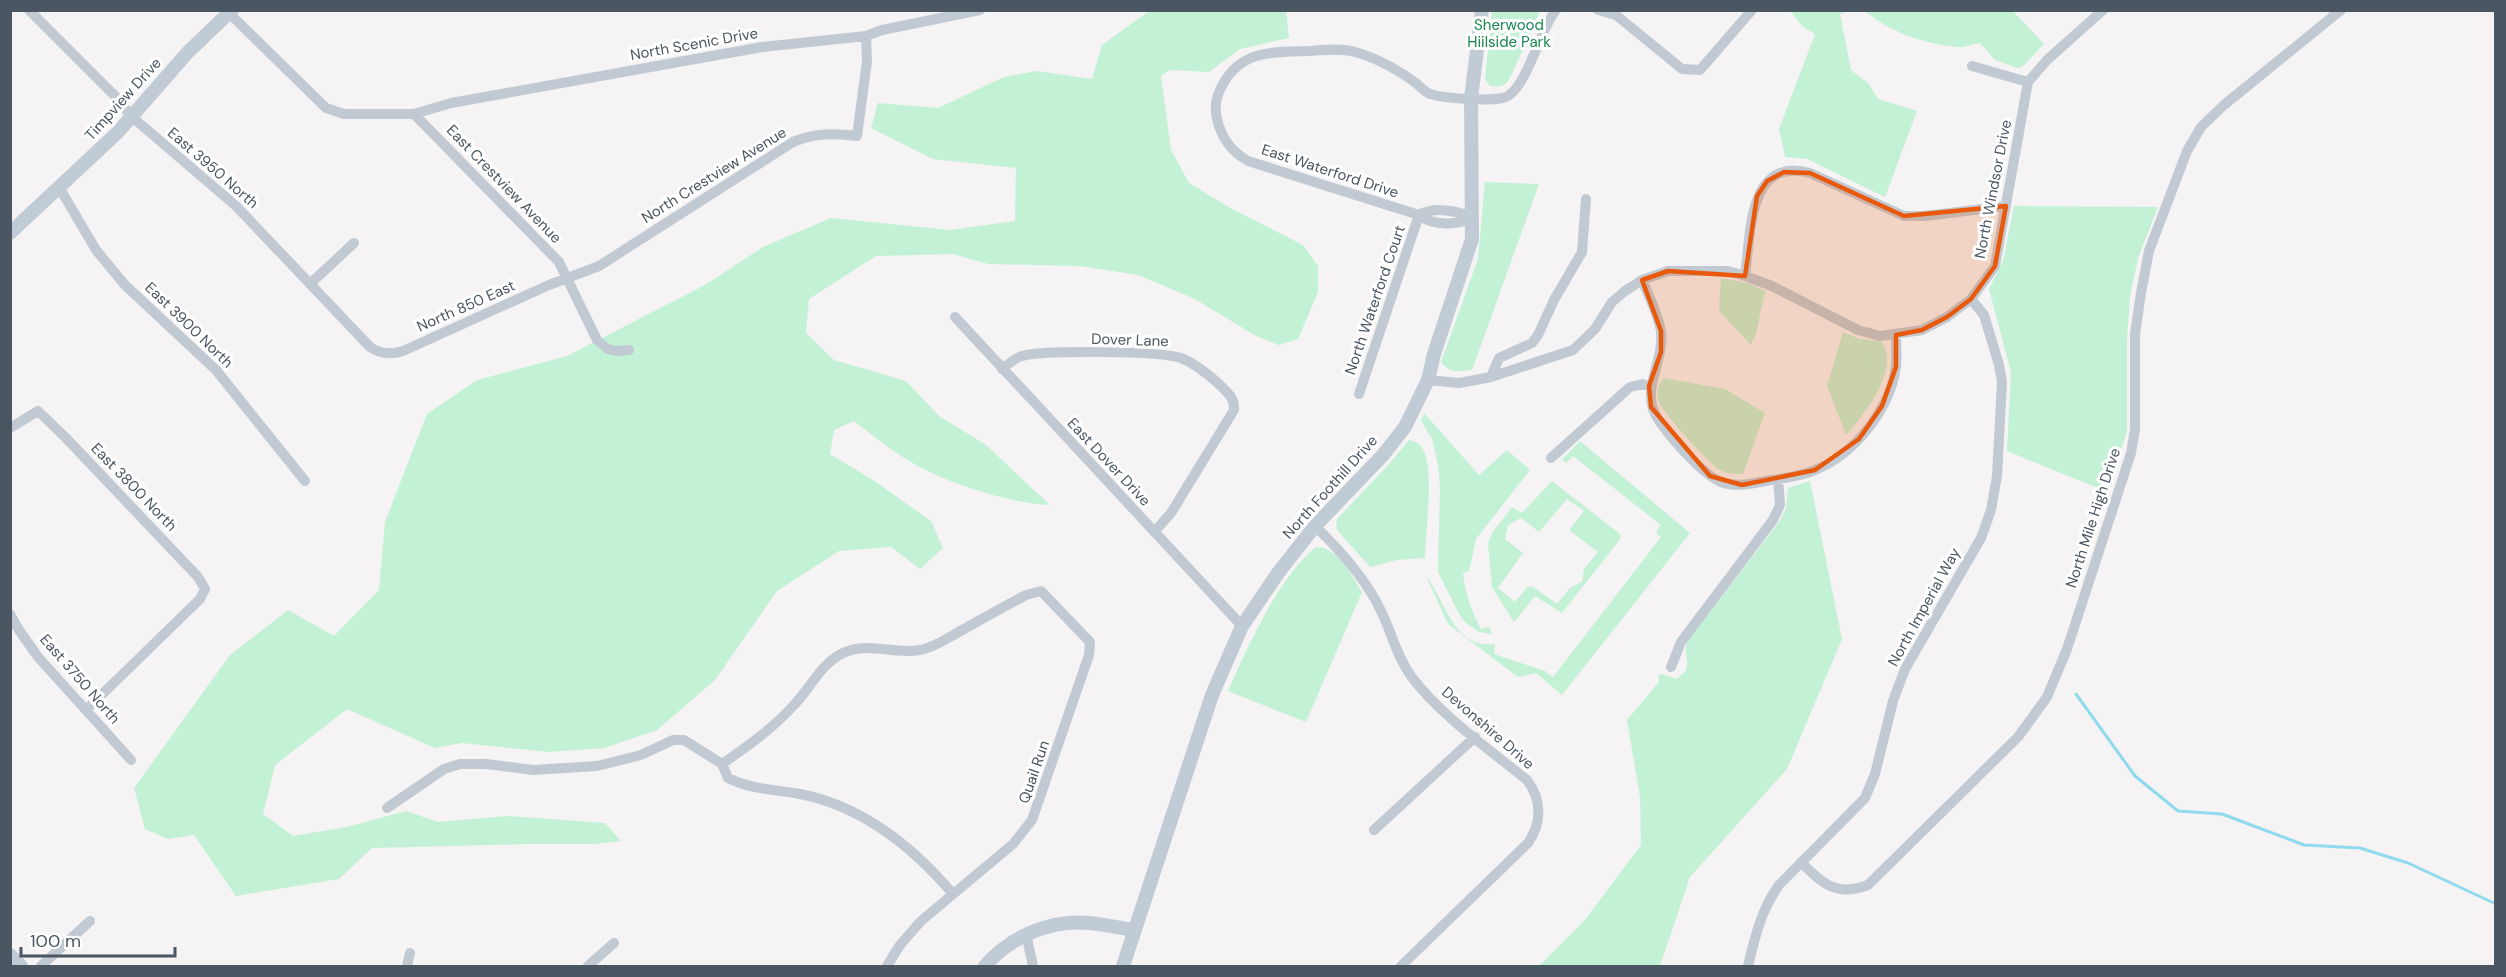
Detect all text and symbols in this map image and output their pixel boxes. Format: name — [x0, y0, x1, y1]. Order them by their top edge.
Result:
park label: Sherwood Hiilside Park — [1467, 15, 1551, 52]
street label: North Scenic Drive — [629, 23, 759, 65]
street label: Timpview Drive — [80, 53, 166, 145]
street label: North Windsor Drive — [1970, 118, 2016, 260]
street label: East Crestview Avenue — [442, 120, 566, 248]
street label: North Crestview Avenue — [638, 122, 790, 228]
street label: East 3950 North — [163, 123, 263, 213]
street label: East Waterford Drive — [1259, 139, 1401, 203]
street label: North Waterford Court — [1340, 222, 1410, 377]
street label: North 850 East — [414, 275, 518, 337]
street label: East 3900 North — [141, 278, 237, 372]
street label: Dover Lane — [1091, 329, 1169, 351]
street label: East Dover Drive — [1063, 414, 1155, 510]
street label: North Foothill Drive — [1278, 431, 1382, 543]
street label: East 3800 North — [87, 439, 181, 535]
street label: North Mile High Drive — [2061, 446, 2125, 590]
street label: North Imperial Way — [1883, 544, 1965, 670]
street label: East 3750 North — [36, 630, 124, 728]
street label: Devonshire Drive — [1437, 682, 1539, 774]
street label: Quail Run — [1014, 738, 1054, 806]
scale bar — [21, 920, 176, 958]
text: 100 m — [30, 929, 81, 953]

